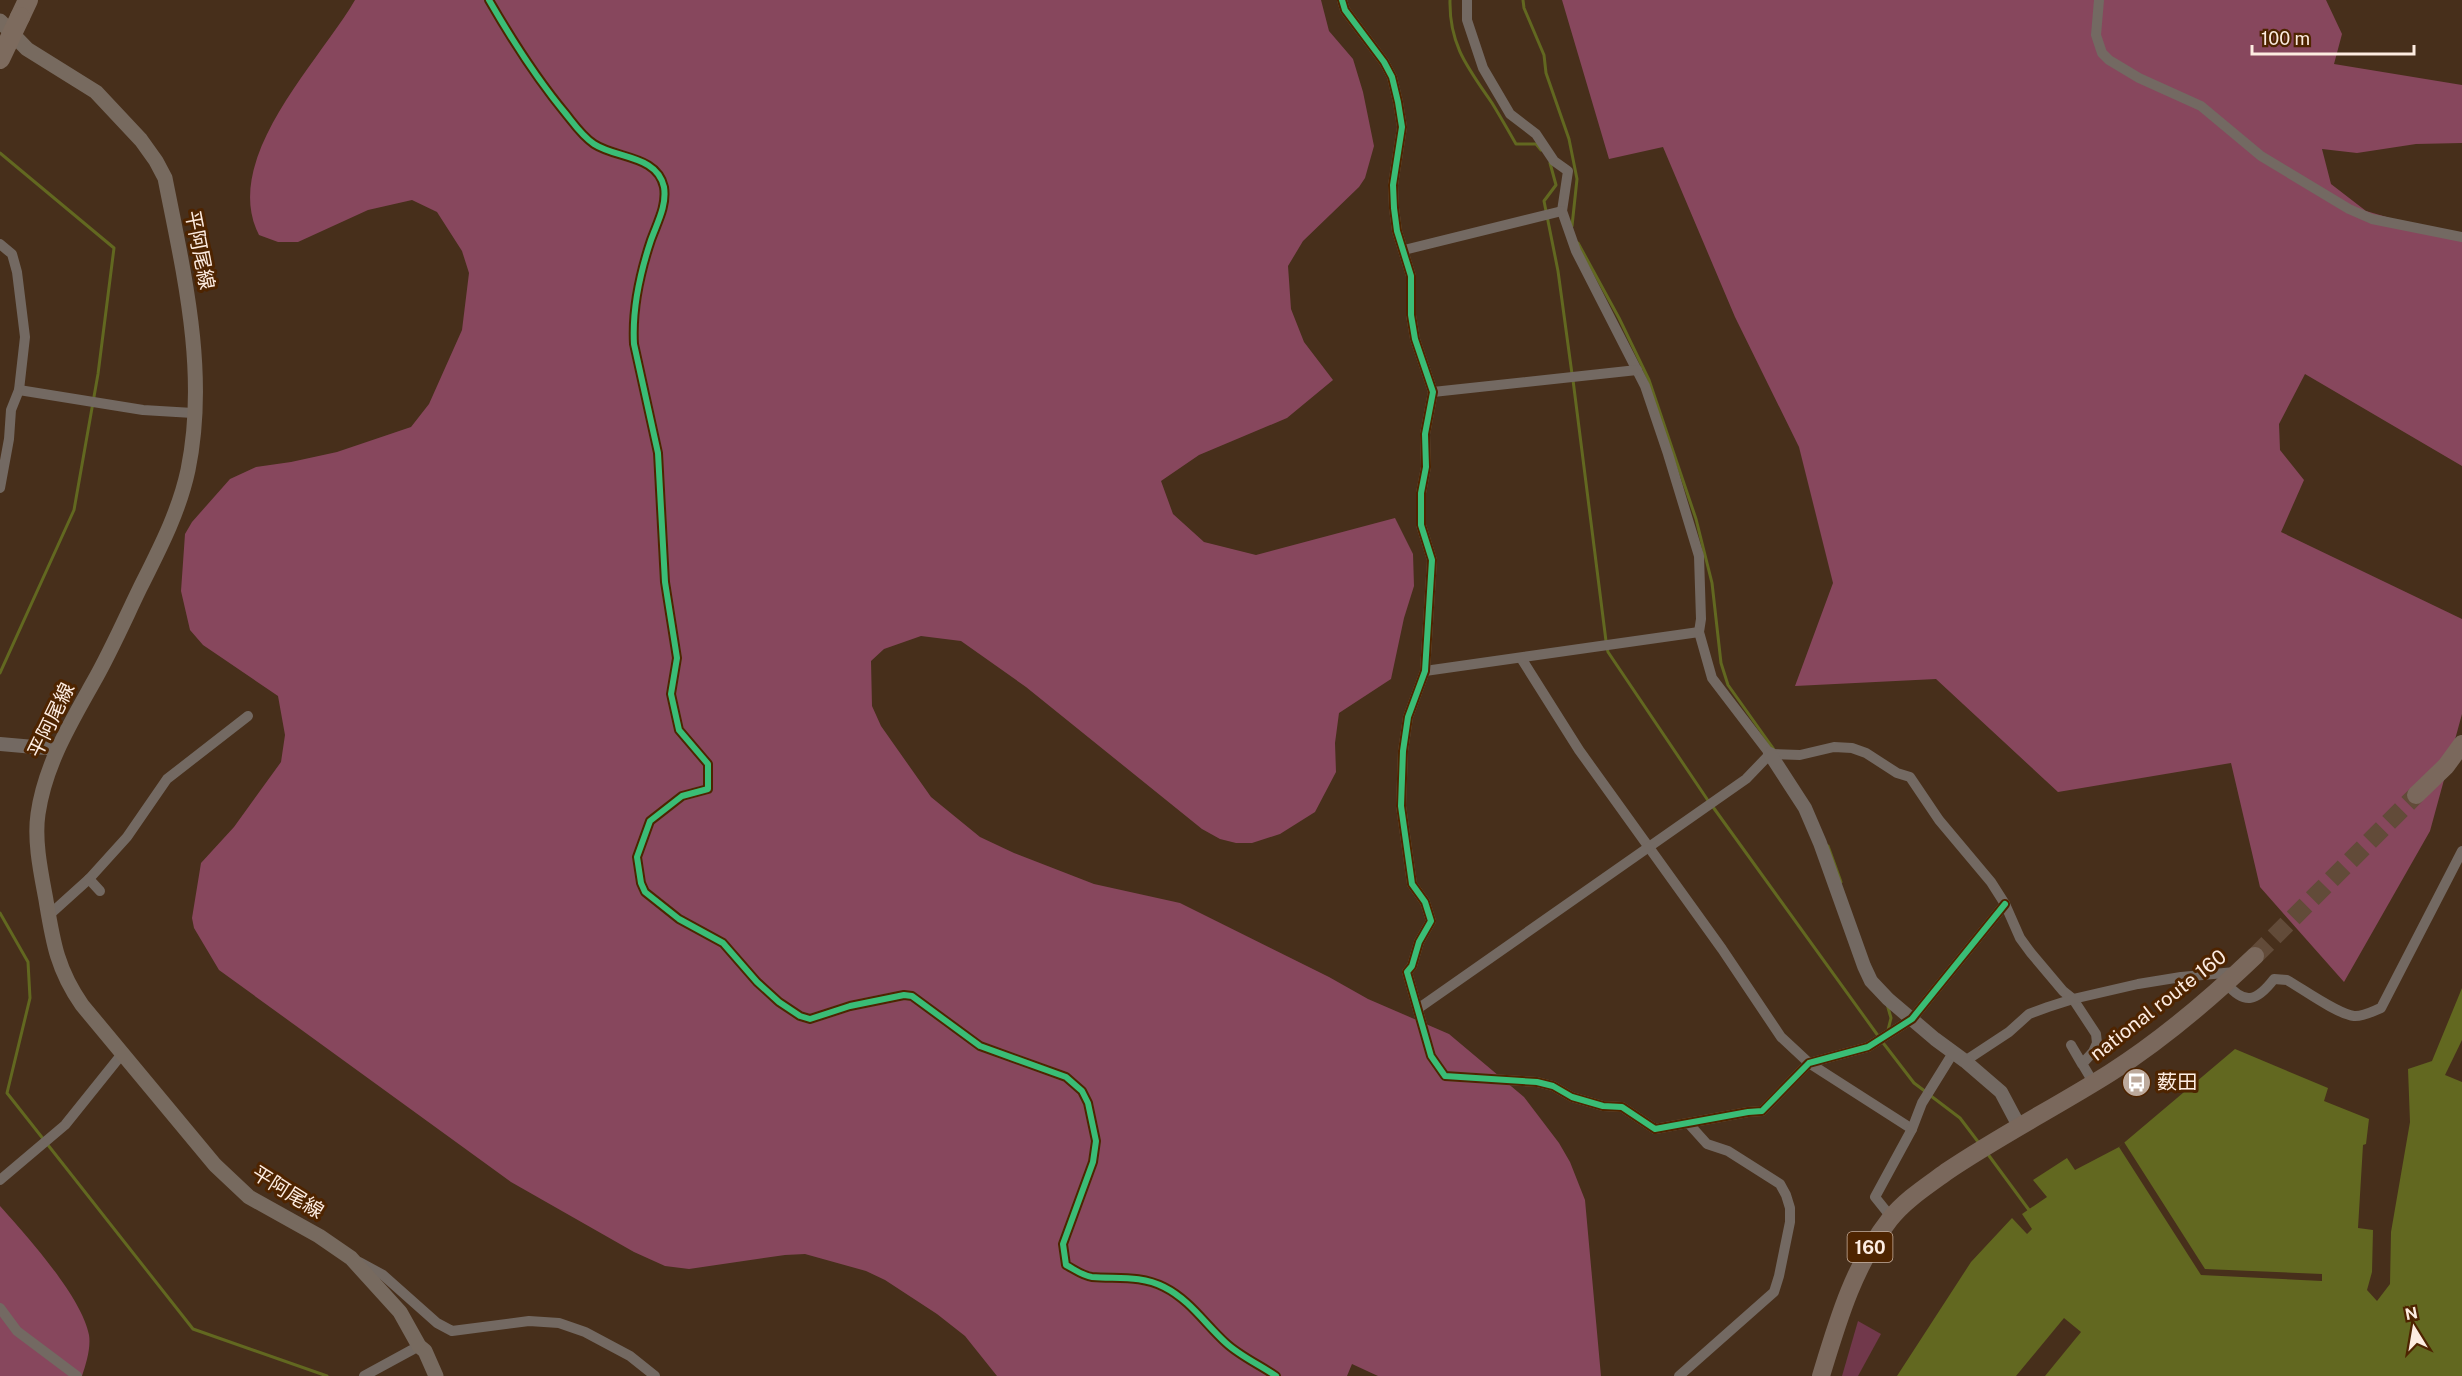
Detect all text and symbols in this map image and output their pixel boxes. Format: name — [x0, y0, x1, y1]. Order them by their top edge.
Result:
scale bar — [2252, 18, 2414, 56]
text: 100 m — [2261, 28, 2310, 49]
street label: 平阿尾線 — [181, 208, 219, 292]
street label: 平阿尾線 — [23, 679, 79, 761]
street label: national route 160 — [2085, 944, 2231, 1066]
bus stop icon: 薮田 — [2120, 1066, 2152, 1098]
place label: 薮田 — [2157, 1070, 2197, 1094]
street label: 平阿尾線 — [248, 1161, 328, 1223]
road number: 160 — [1848, 1232, 1892, 1262]
north arrow — [2384, 1298, 2444, 1358]
text: N — [2403, 1303, 2419, 1324]

